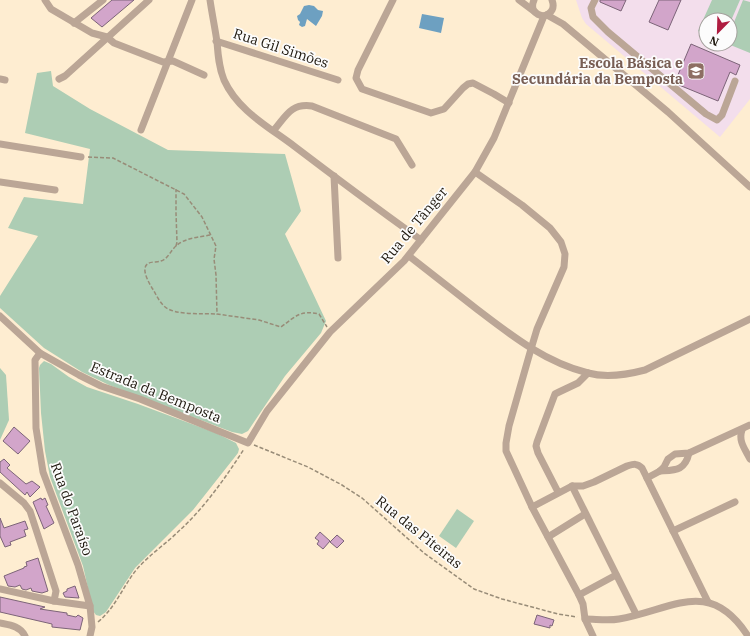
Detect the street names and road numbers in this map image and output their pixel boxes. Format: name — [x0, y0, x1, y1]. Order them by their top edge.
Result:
street label: Rua Gil Simões — [231, 24, 331, 72]
street label: Rua de Tânger — [377, 182, 452, 267]
street label: Estrada da Bemposta — [88, 358, 224, 427]
street label: Rua do Paraíso — [47, 460, 97, 558]
street label: Rua das Piteiras — [372, 492, 466, 572]

